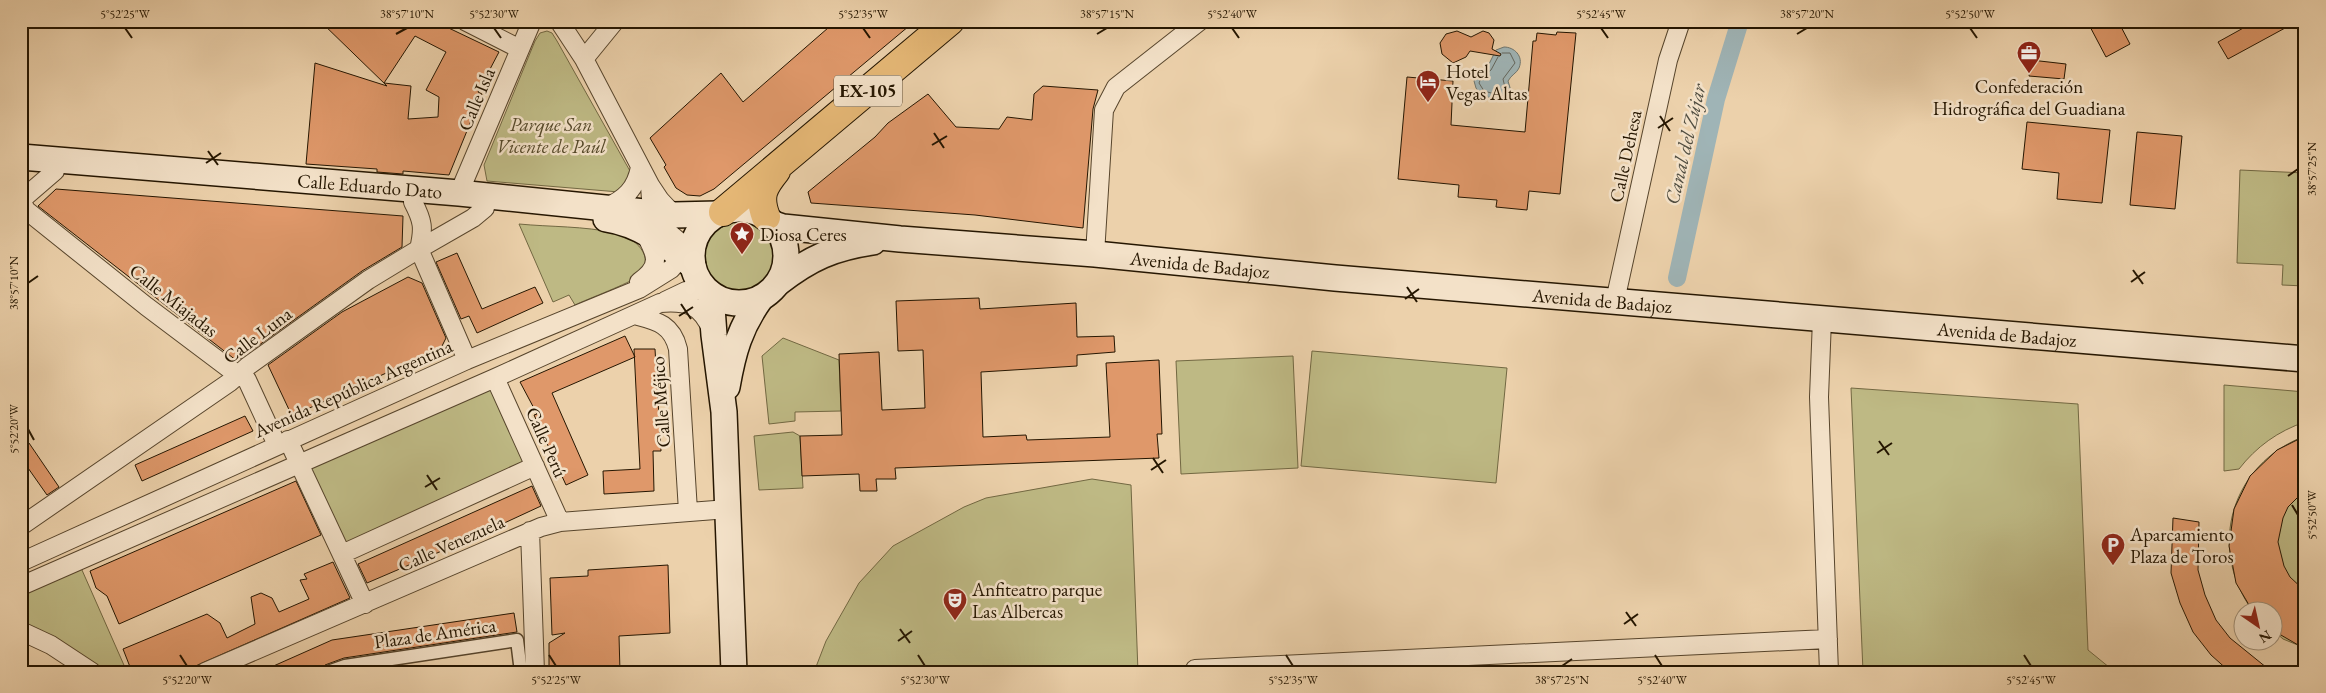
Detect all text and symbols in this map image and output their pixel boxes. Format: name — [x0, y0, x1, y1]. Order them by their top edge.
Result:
text: 5°52'25"W — [100, 6, 151, 22]
text: 38°57'10"N — [380, 6, 434, 22]
text: 5°52'30"W — [469, 6, 520, 22]
text: 5°52'35"W — [838, 6, 889, 22]
text: 38°57'15"N — [1080, 6, 1134, 22]
text: 5°52'40"W — [1207, 6, 1258, 22]
text: 5°52'45"W — [1576, 6, 1627, 22]
text: 38°57'20"N — [1780, 6, 1834, 22]
text: 5°52'50"W — [1945, 6, 1996, 22]
office icon: Confederación Hidrográfica del Guadiana — [2016, 40, 2042, 74]
place label: Hotel Vegas Altas — [1446, 59, 1527, 106]
street label: Calle Isla — [452, 63, 501, 135]
hotel icon: Hotel Vegas Altas — [1415, 69, 1441, 103]
place label: Confederación Hidrográfica del Guadiana — [1933, 74, 2126, 121]
road number: EX-105 — [834, 76, 902, 106]
water label: Canal del Zújar — [1659, 80, 1712, 207]
street label: Calle Dehesa — [1603, 107, 1648, 205]
park label: Parque San Vicente de Paúl — [496, 112, 606, 159]
text: 38°57'25"N — [2304, 142, 2320, 196]
street label: Calle Eduardo Dato — [296, 168, 443, 205]
place icon: Diosa Ceres — [729, 221, 755, 255]
place label: Diosa Ceres — [760, 222, 847, 247]
street label: Avenida de Badajoz — [1128, 245, 1272, 284]
text: 38°57'10"N — [6, 256, 22, 310]
street label: Calle Miajadas — [124, 258, 223, 343]
street label: Avenida de Badajoz — [1530, 282, 1674, 319]
street label: Calle Luna — [218, 301, 297, 369]
street label: Avenida de Badajoz — [1935, 316, 2078, 353]
street label: Avenida República Argentina — [249, 333, 457, 444]
street label: Calle Méjico — [645, 356, 676, 448]
text: 5°52'20"W — [6, 403, 22, 454]
street label: Calle Perú — [520, 403, 573, 481]
text: 5°52'50"W — [2304, 489, 2320, 540]
street label: Calle Venezuela — [394, 509, 509, 578]
place label: Aparcamiento Plaza de Toros — [2129, 522, 2234, 569]
parking icon: Aparcamiento Plaza de Toros — [2100, 532, 2126, 566]
place label: Anfiteatro parque Las Albercas — [971, 577, 1102, 624]
theatre icon: Anfiteatro parque Las Albercas — [942, 587, 968, 621]
north arrow — [2234, 600, 2284, 650]
street label: Plaza de América — [372, 613, 498, 654]
text: N — [2255, 626, 2275, 648]
text: 5°52'20"W — [162, 672, 213, 688]
text: 5°52'25"W — [531, 672, 582, 688]
text: 5°52'30"W — [900, 672, 951, 688]
text: 5°52'35"W — [1268, 672, 1319, 688]
text: 38°57'25"N — [1535, 672, 1589, 688]
text: 5°52'40"W — [1637, 672, 1688, 688]
text: 5°52'45"W — [2006, 672, 2057, 688]

